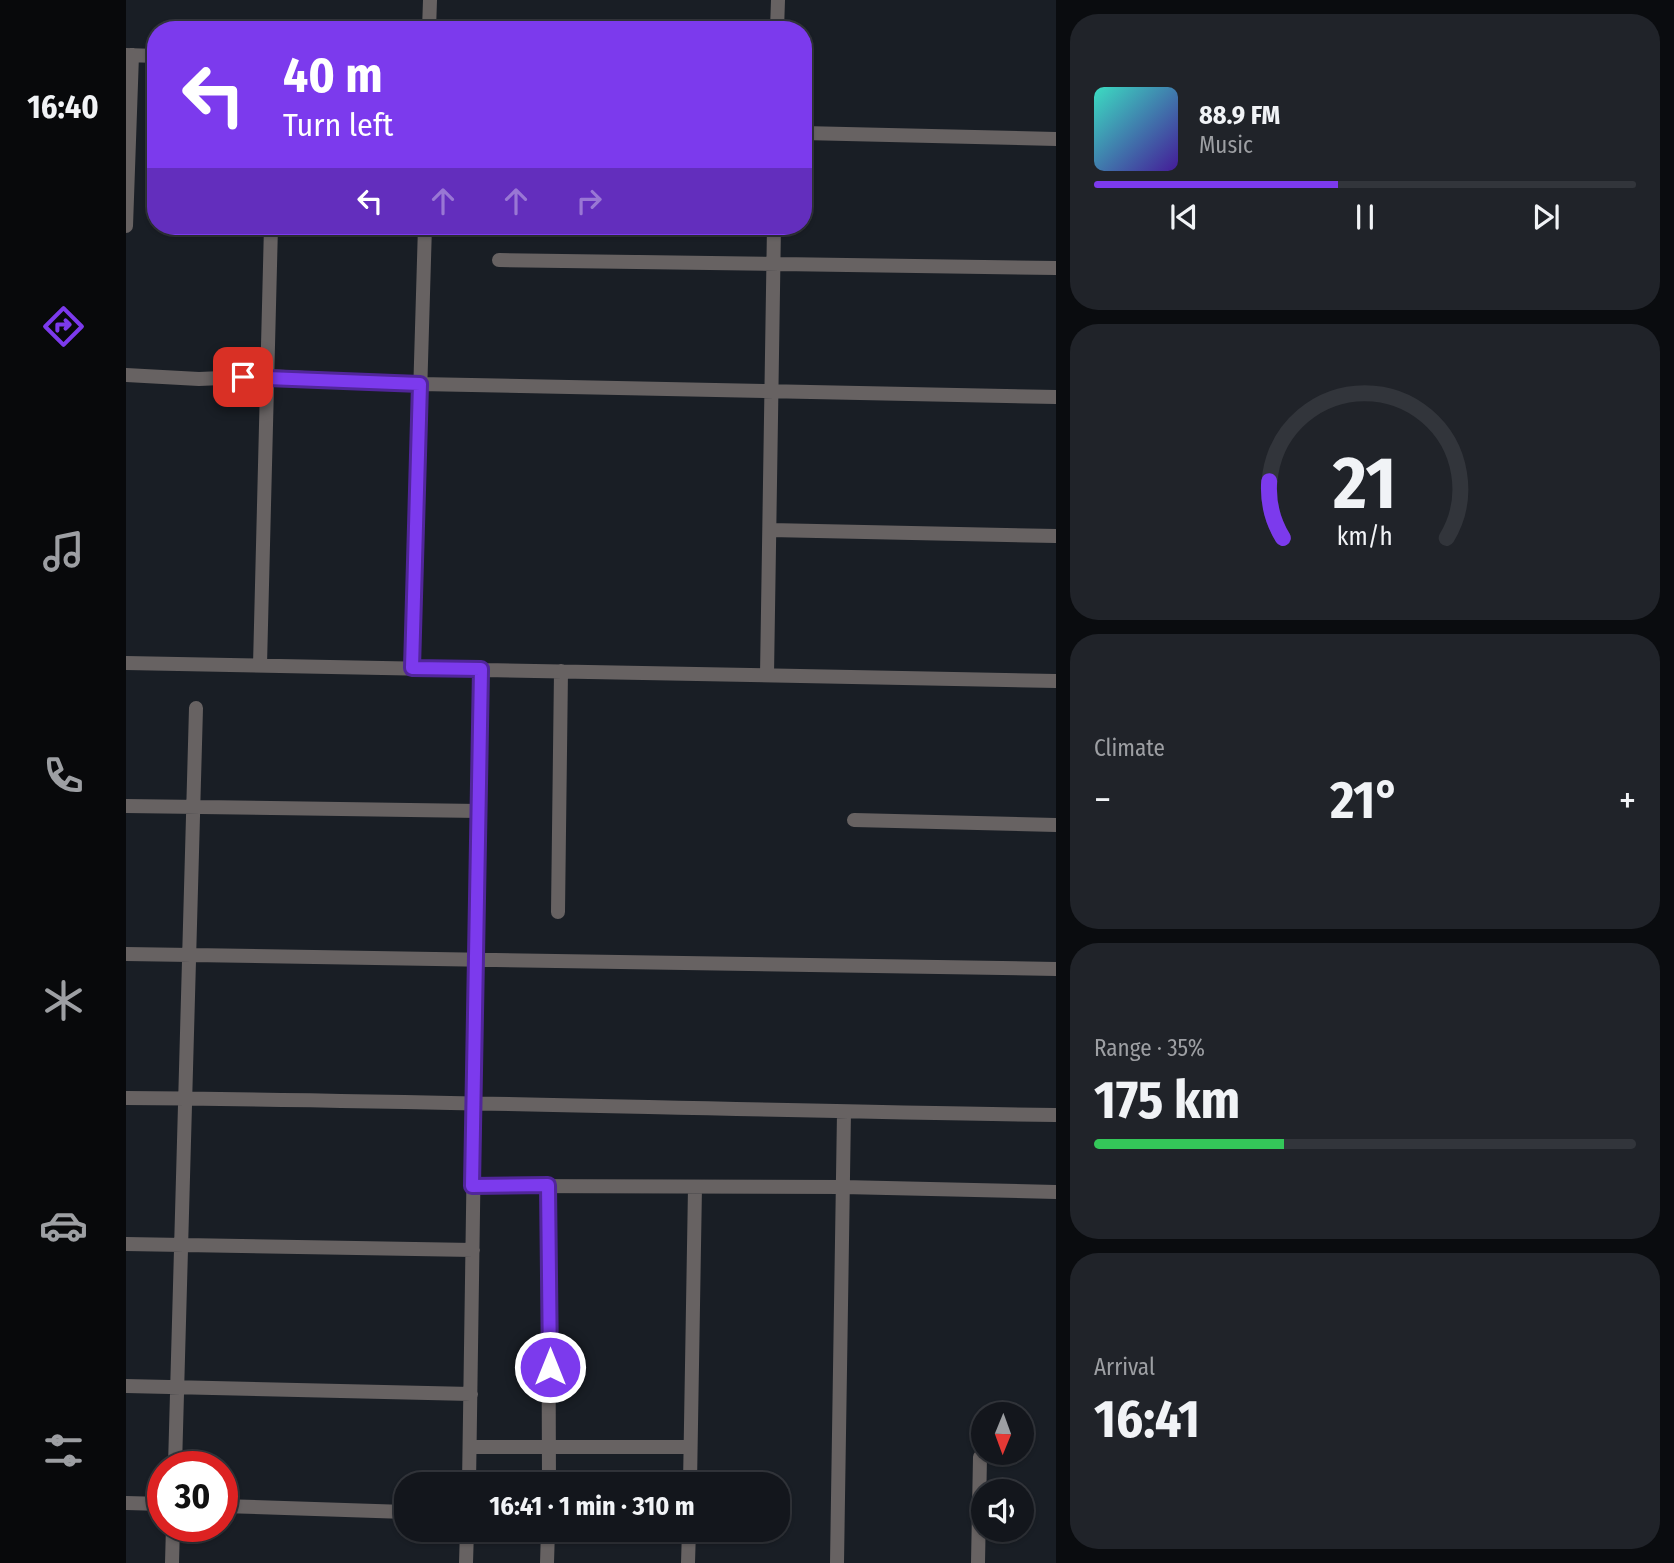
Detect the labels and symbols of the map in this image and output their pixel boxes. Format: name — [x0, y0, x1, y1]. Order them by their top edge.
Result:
pin — [213, 347, 273, 407]
position arrow — [513, 1330, 587, 1404]
north arrow — [971, 1402, 1034, 1465]
speed limit sign: 30 — [147, 1451, 238, 1542]

